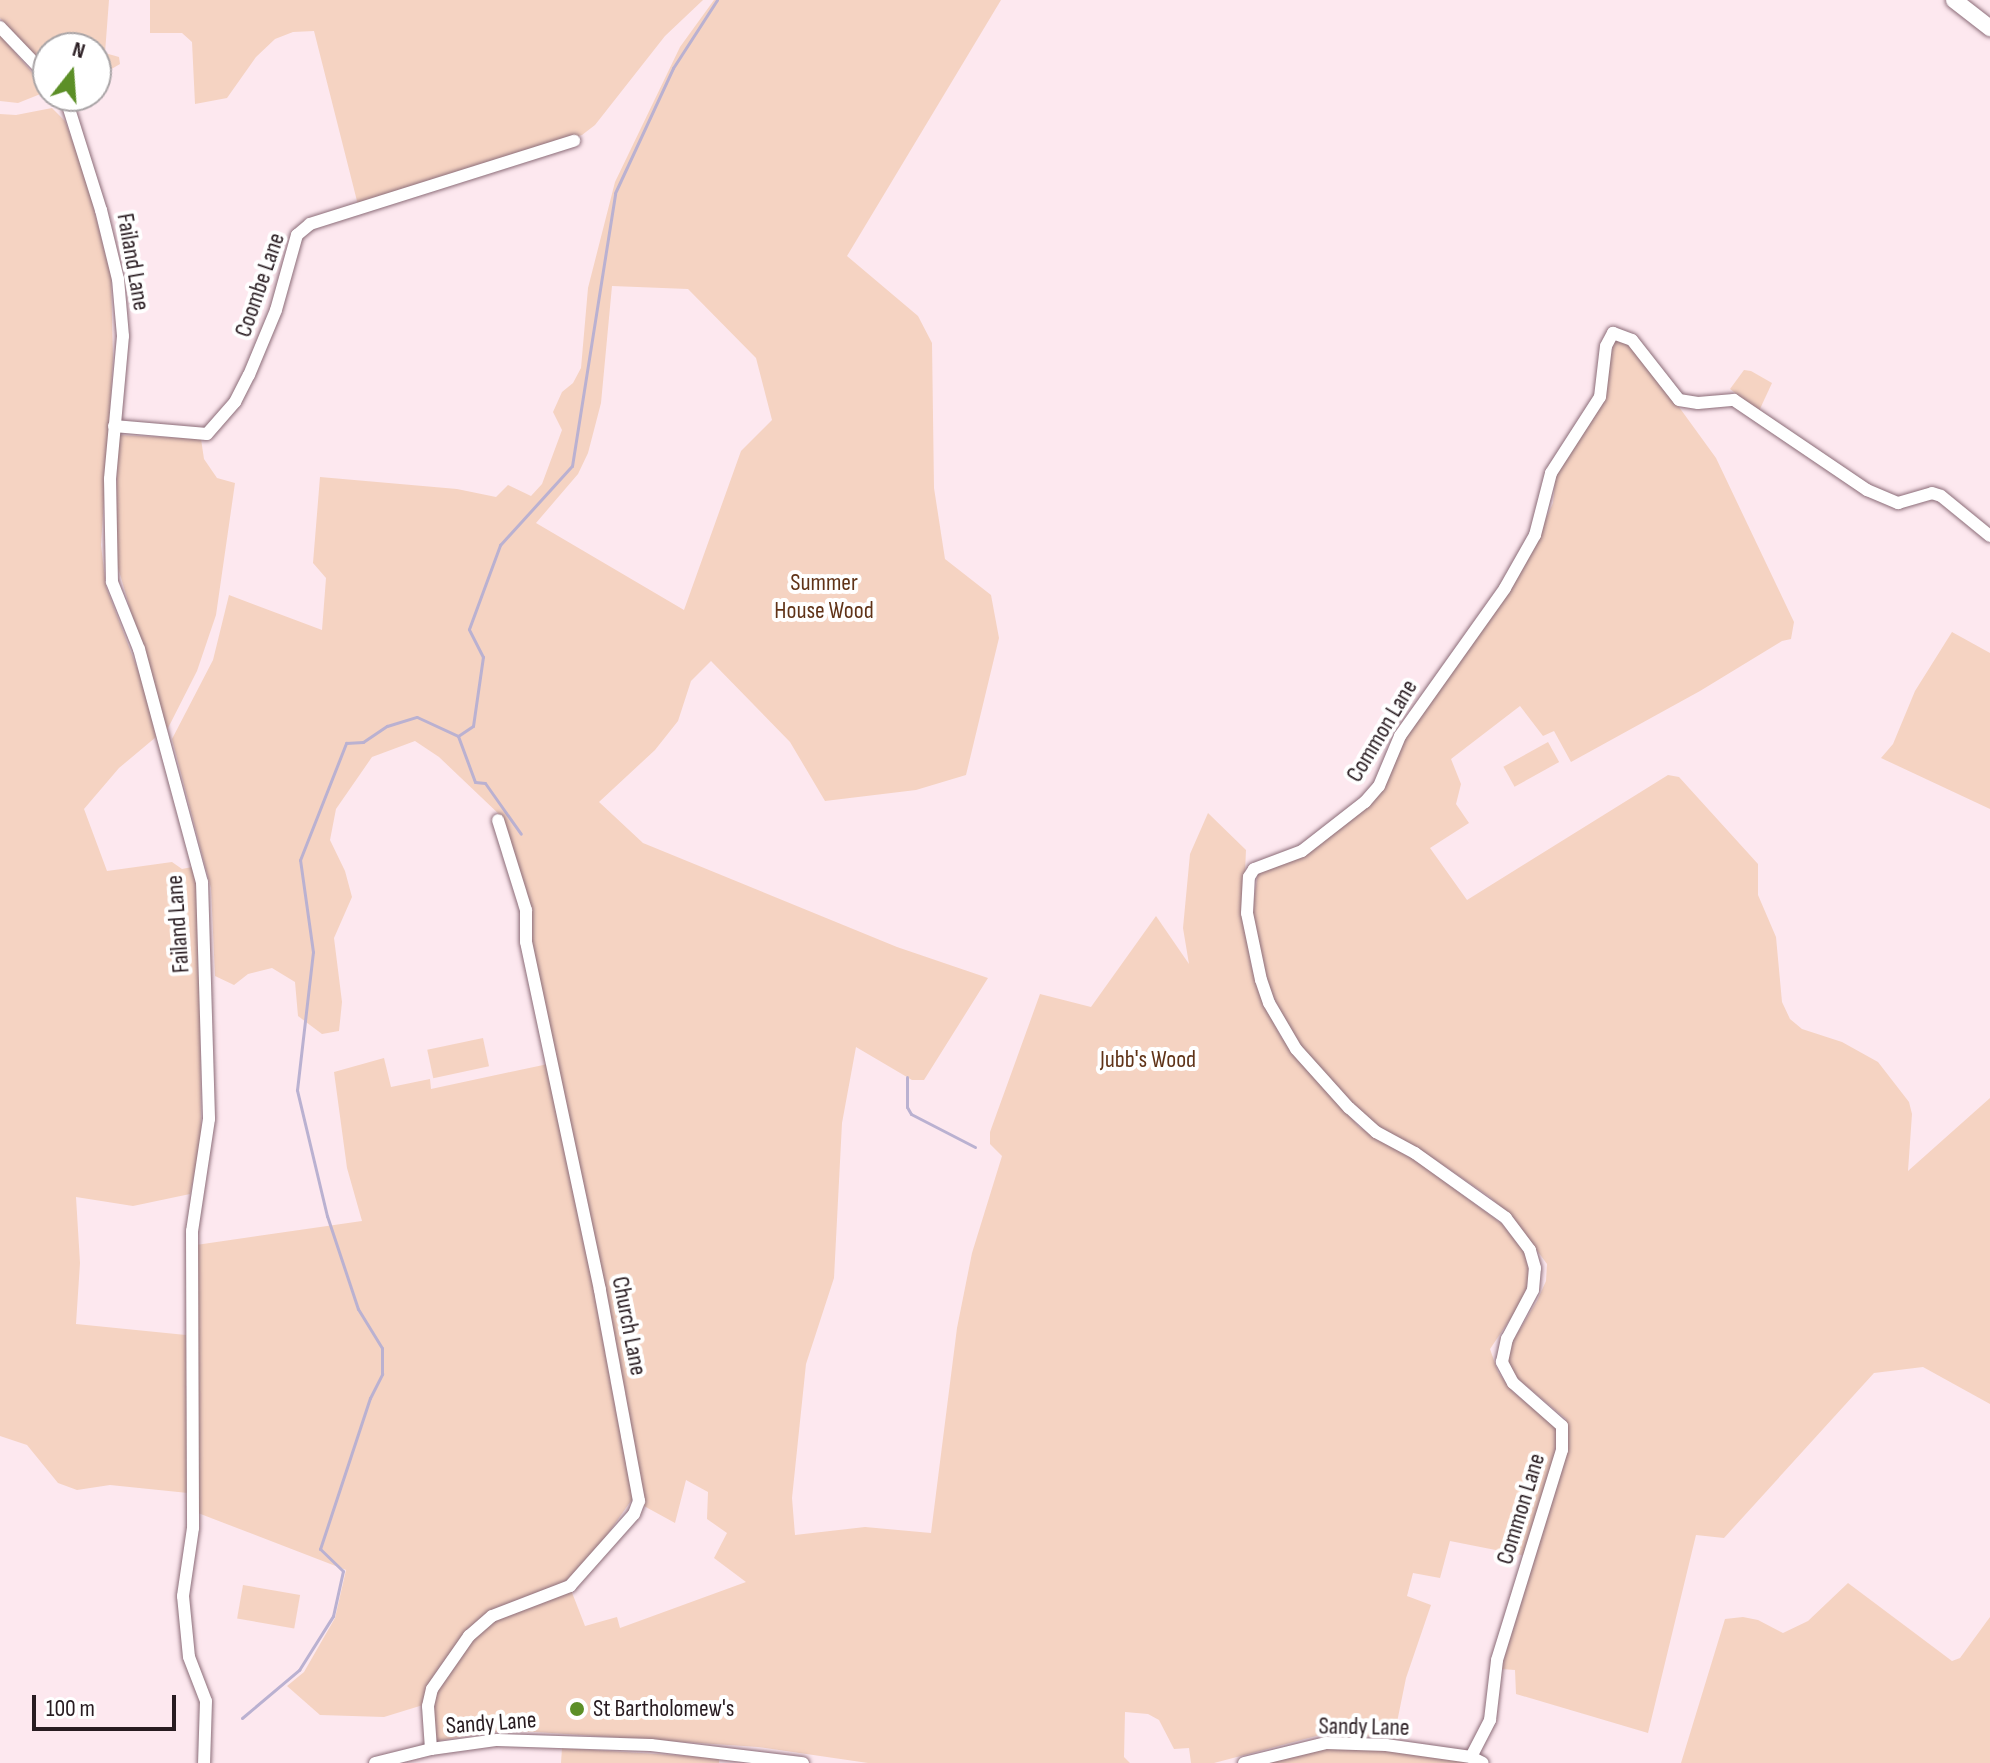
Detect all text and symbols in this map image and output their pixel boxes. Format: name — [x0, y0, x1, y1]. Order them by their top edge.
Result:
north arrow — [32, 32, 112, 112]
text: N — [69, 36, 88, 65]
street label: Failand Lane — [110, 211, 156, 313]
street label: Coombe Lane — [229, 229, 291, 341]
park label: Summer House Wood — [774, 569, 874, 625]
street label: Common Lane — [1340, 675, 1424, 787]
street label: Failand Lane — [160, 874, 196, 974]
park label: Jubb's Wood — [1100, 1046, 1196, 1074]
street label: Church Lane — [605, 1274, 653, 1378]
street label: Common Lane — [1491, 1450, 1551, 1568]
scale bar — [36, 1679, 180, 1729]
text: 100 m — [46, 1694, 95, 1723]
place label: St Bartholomew's — [593, 1695, 734, 1723]
marker: St Bartholomew's — [568, 1700, 586, 1718]
street label: Sandy Lane — [445, 1705, 537, 1741]
street label: Sandy Lane — [1318, 1712, 1410, 1742]

